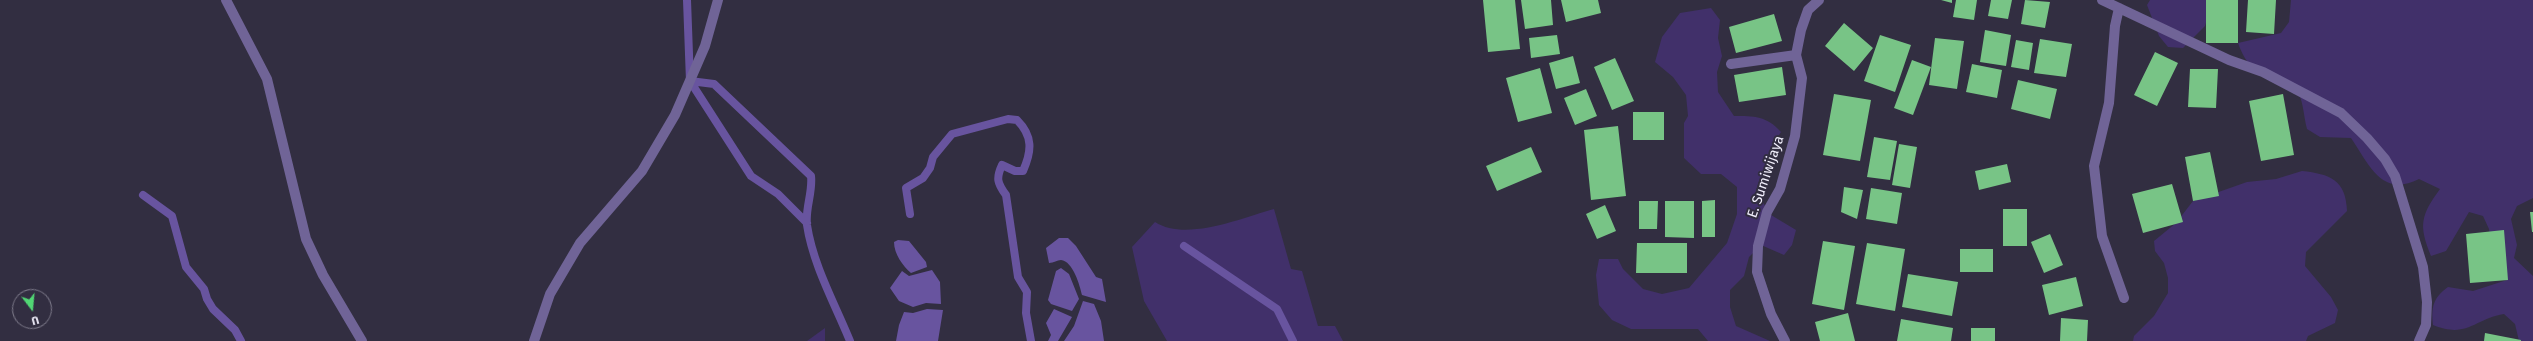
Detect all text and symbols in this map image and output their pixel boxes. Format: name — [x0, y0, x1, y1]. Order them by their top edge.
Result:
street label: E. Sumiwijaya — [1744, 134, 1788, 220]
north arrow — [12, 289, 52, 329]
text: U — [30, 313, 40, 327]

